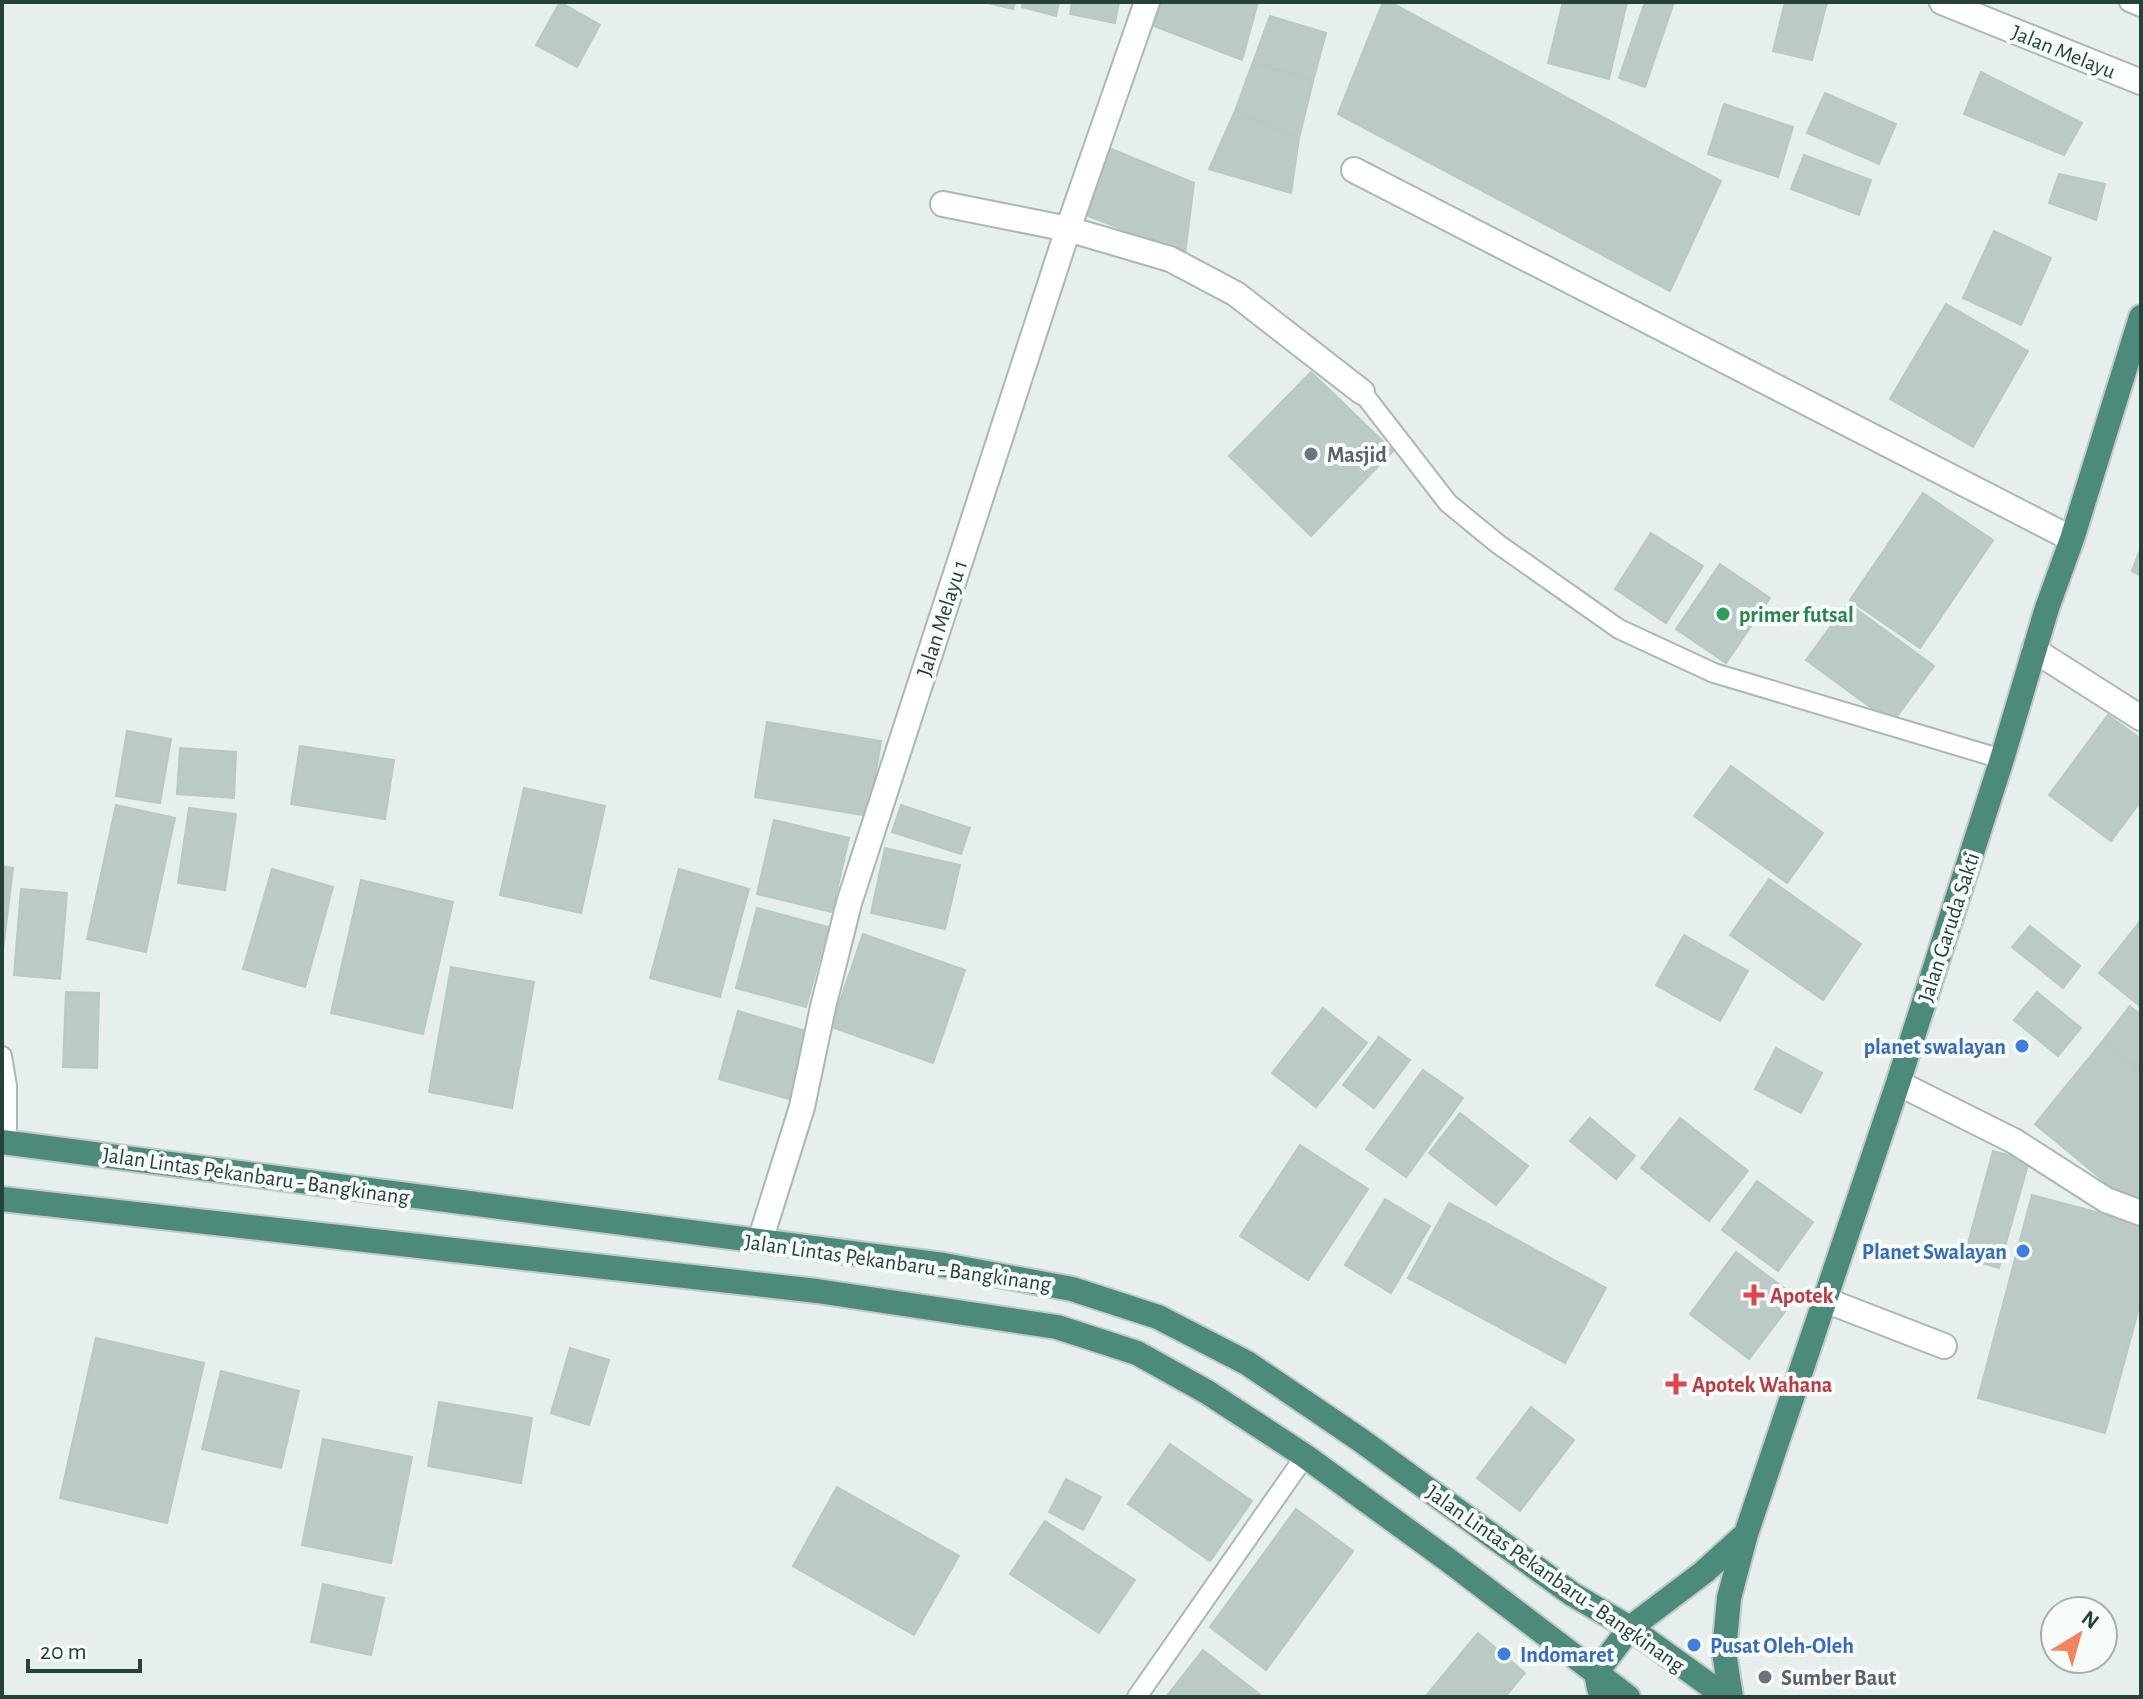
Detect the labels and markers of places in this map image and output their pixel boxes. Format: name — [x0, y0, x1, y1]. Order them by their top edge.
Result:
place label: Masjid — [1327, 444, 1387, 467]
marker: Masjid — [1302, 445, 1320, 463]
place label: primer futsal — [1739, 604, 1854, 626]
marker: primer futsal — [1714, 605, 1732, 623]
place label: planet swalayan — [1864, 1036, 2006, 1059]
marker: planet swalayan — [2013, 1037, 2031, 1055]
place label: Planet Swalayan — [1862, 1241, 2007, 1264]
marker: Planet Swalayan — [2014, 1242, 2032, 1260]
place label: Apotek — [1770, 1285, 1834, 1307]
marker: Apotek — [1745, 1286, 1763, 1304]
place label: Apotek Wahana — [1692, 1374, 1833, 1396]
marker: Apotek Wahana — [1667, 1375, 1685, 1393]
place label: Pusat Oleh-Oleh — [1710, 1635, 1854, 1657]
marker: Pusat Oleh-Oleh — [1685, 1636, 1703, 1654]
place label: Indomaret — [1520, 1644, 1615, 1666]
marker: Indomaret — [1495, 1645, 1513, 1663]
place label: Sumber Baut — [1781, 1667, 1897, 1689]
marker: Sumber Baut — [1756, 1668, 1774, 1686]

